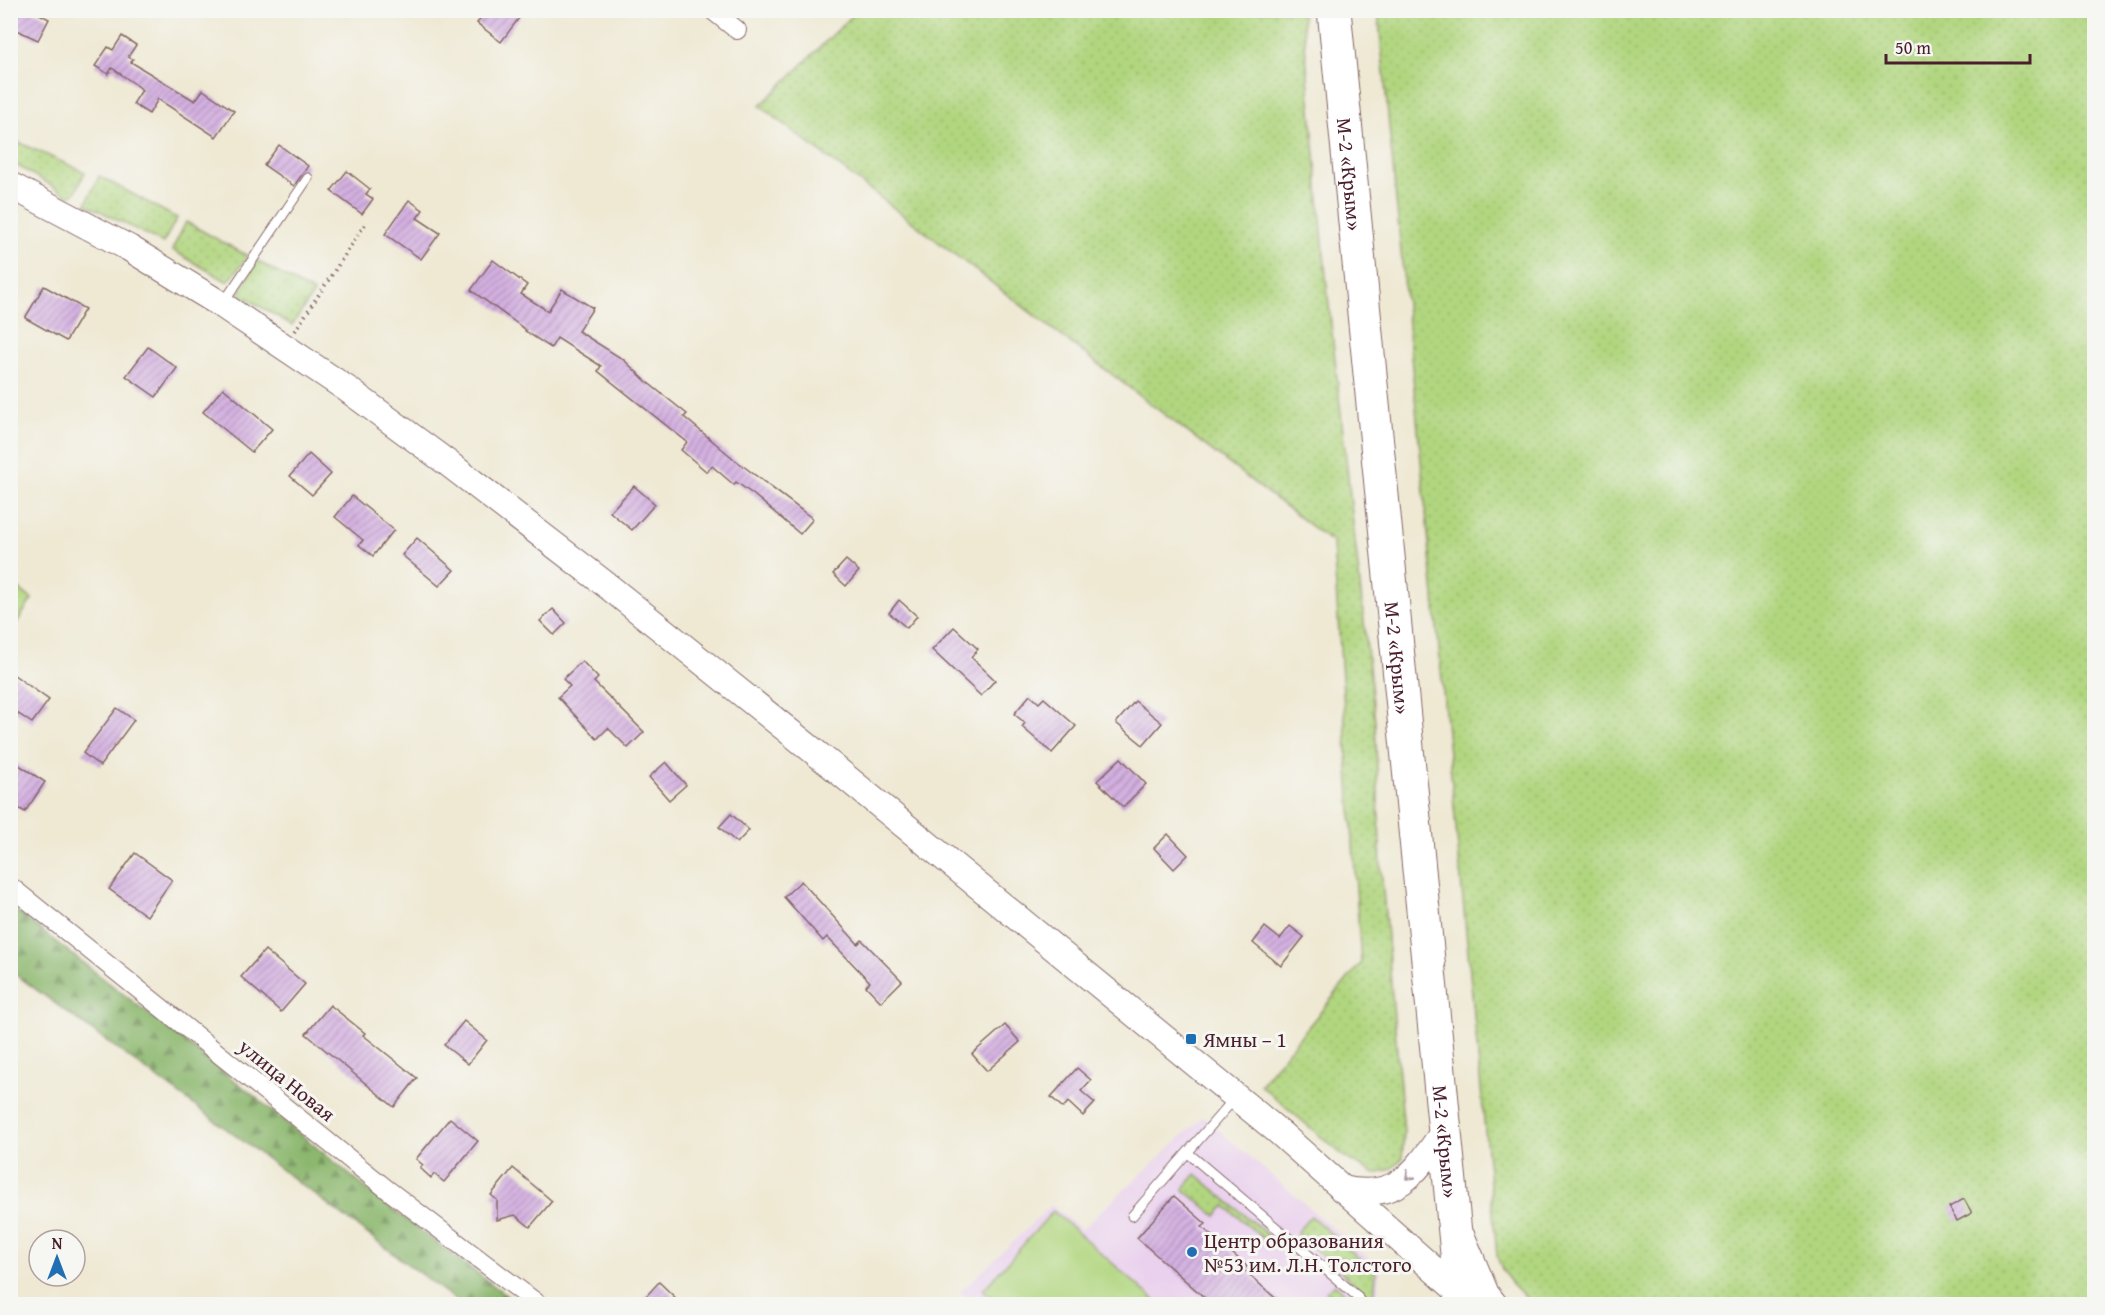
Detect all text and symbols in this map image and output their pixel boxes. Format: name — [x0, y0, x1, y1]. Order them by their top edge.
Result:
scale bar — [1886, 27, 2030, 65]
text: 50 m — [1895, 34, 1931, 61]
street label: М-2 «Крым» — [1329, 116, 1371, 232]
street label: М-2 «Крым» — [1377, 600, 1419, 716]
place label: Ямны – 1 — [1202, 1024, 1287, 1055]
street label: улица Новая — [231, 1031, 342, 1129]
marker: Ямны – 1 — [1184, 1032, 1198, 1046]
street label: М-2 «Крым» — [1425, 1084, 1467, 1199]
one-way arrow — [1405, 1169, 1415, 1180]
place label: Центр образования №53 им. Л.Н. Толстого — [1204, 1225, 1412, 1280]
north arrow — [27, 1228, 87, 1288]
text: N — [52, 1231, 63, 1255]
marker: Центр образования №53 им. Л.Н. Толстого — [1185, 1245, 1199, 1259]

